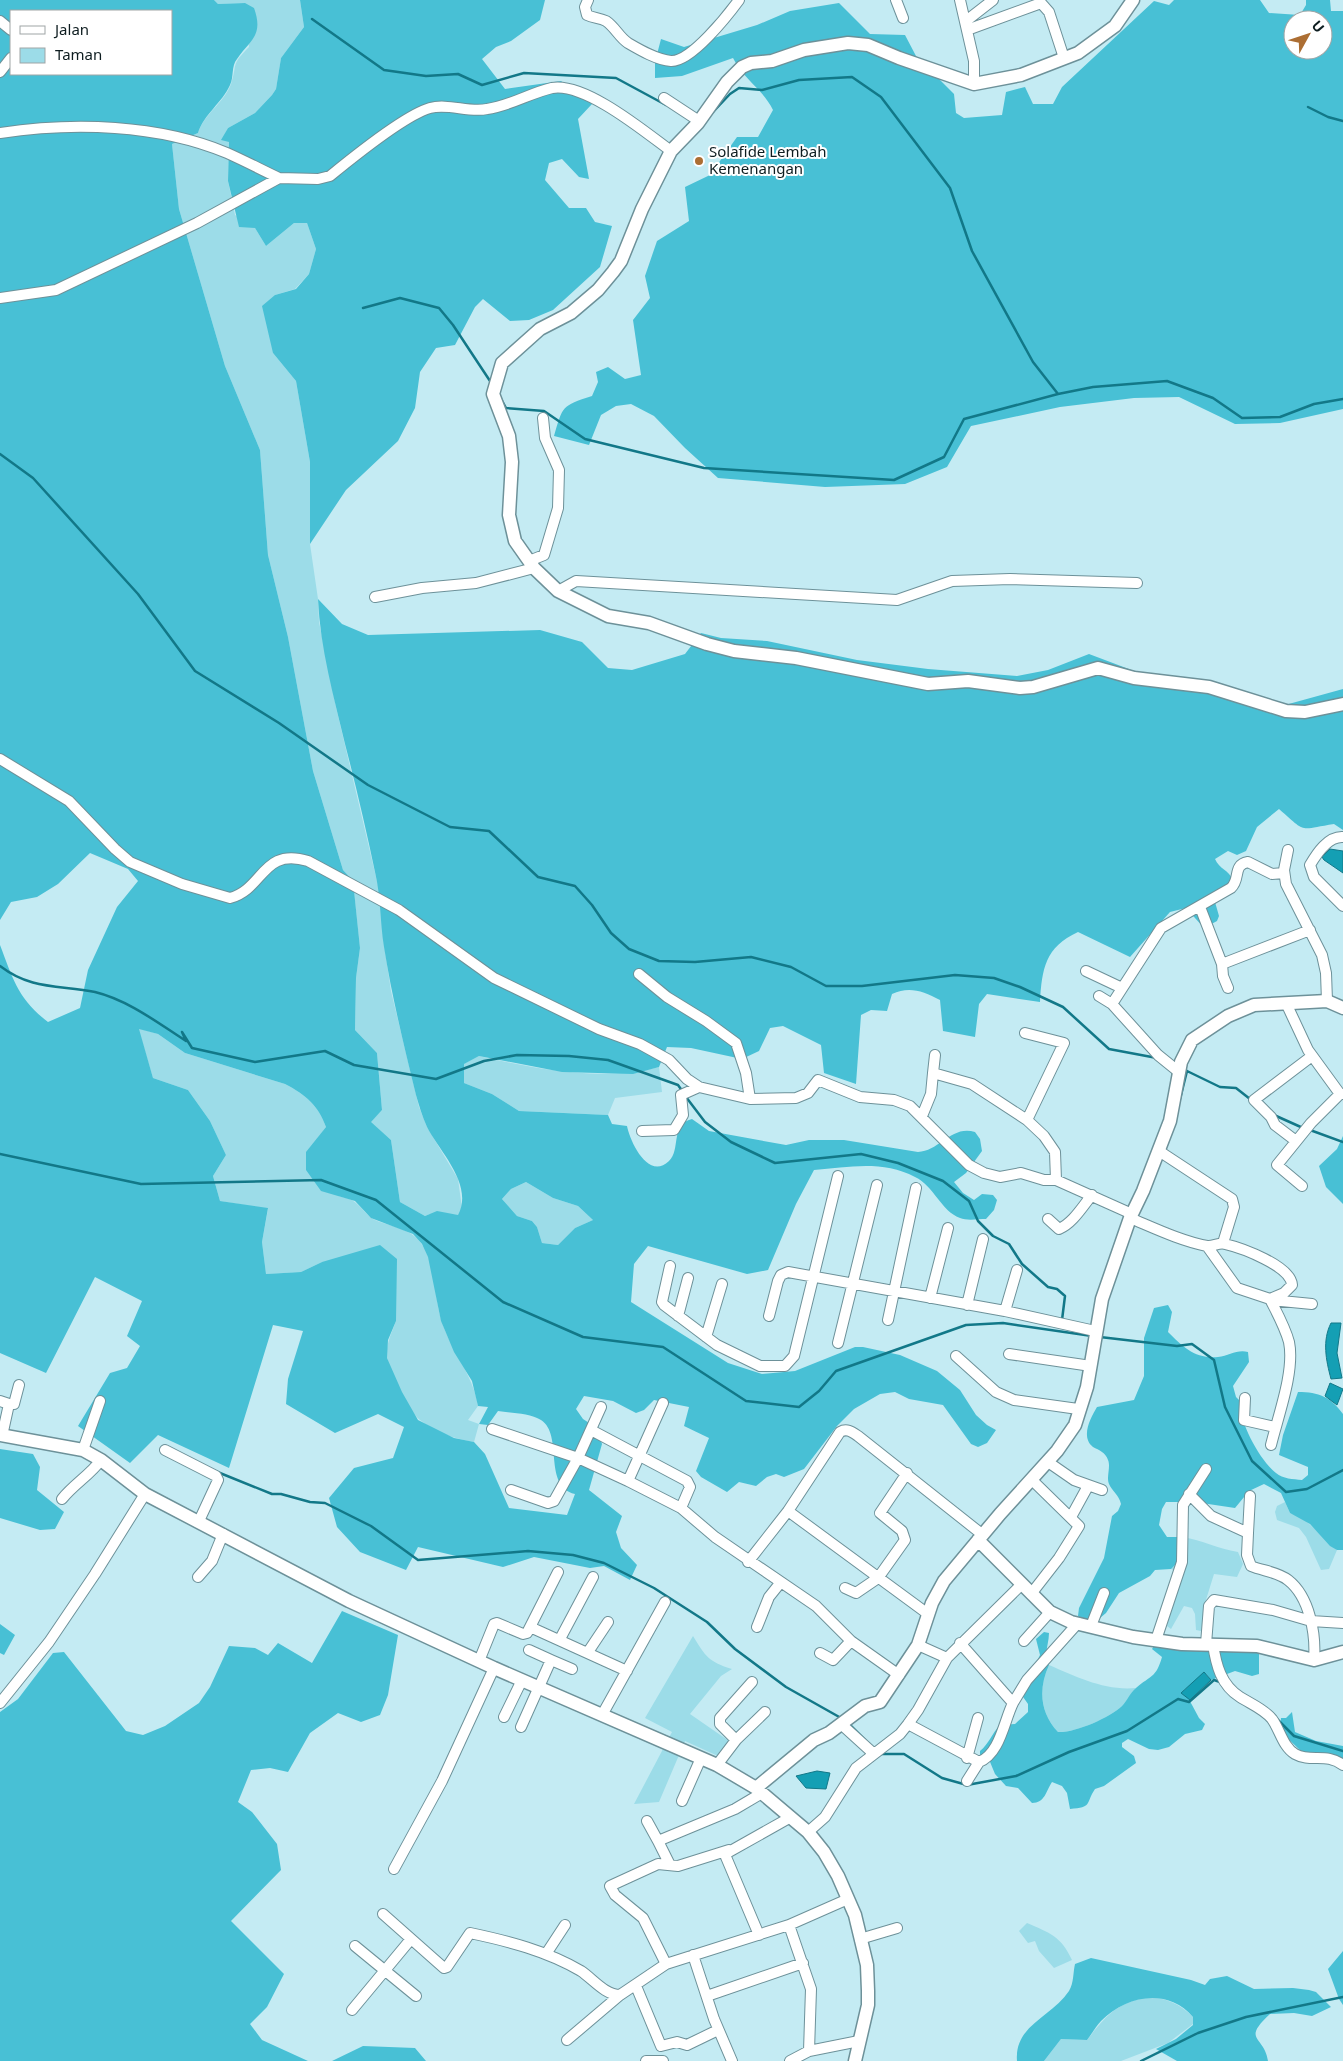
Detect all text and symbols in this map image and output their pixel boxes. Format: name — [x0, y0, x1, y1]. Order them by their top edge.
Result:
legend — [10, 10, 172, 75]
north arrow — [1283, 10, 1333, 60]
text: U — [1308, 16, 1329, 36]
text: Jalan — [53, 19, 89, 39]
text: Taman — [55, 44, 102, 64]
place label: Solafide Lembah Kemenangan — [709, 141, 826, 178]
marker: Solafide Lembah Kemenangan — [693, 155, 705, 167]

